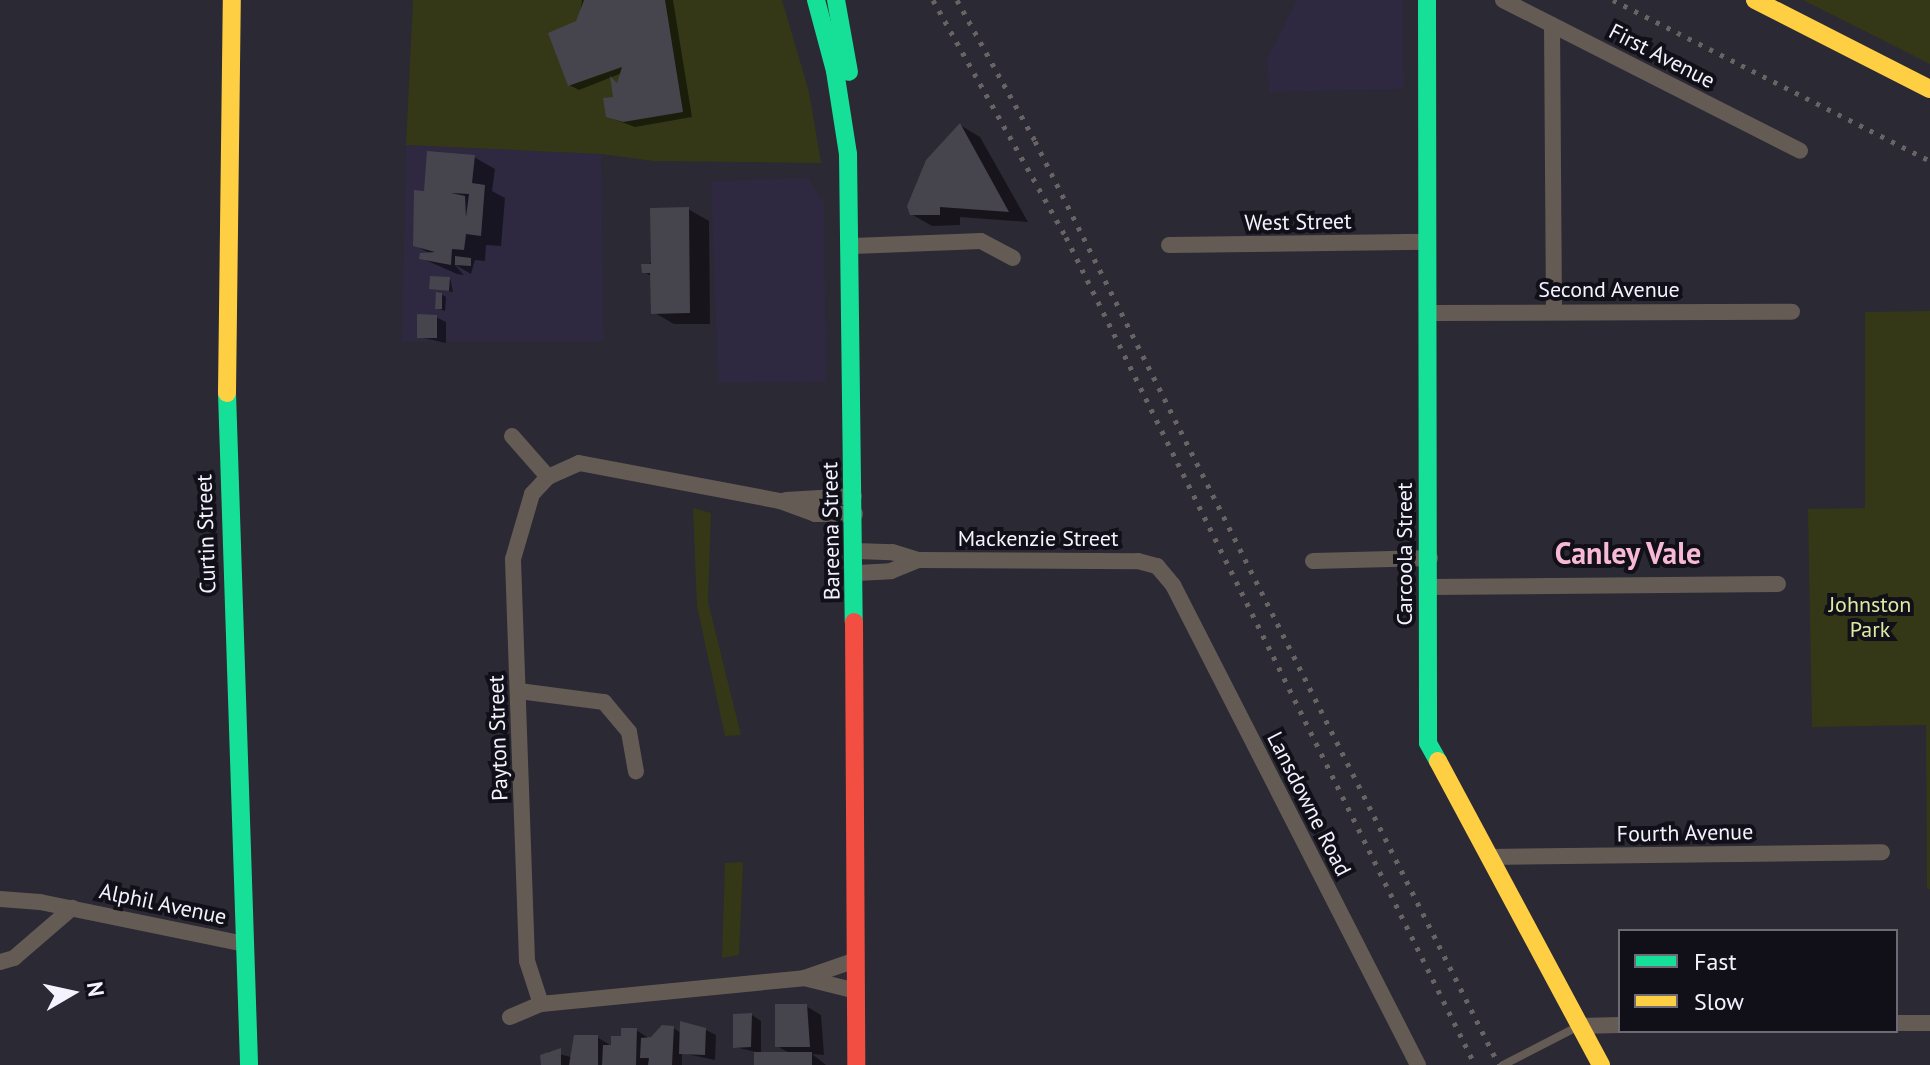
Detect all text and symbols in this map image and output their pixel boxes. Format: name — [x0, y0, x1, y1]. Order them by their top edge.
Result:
street label: First Avenue — [1604, 18, 1720, 94]
street label: West Street — [1244, 208, 1352, 236]
street label: Second Avenue — [1538, 277, 1680, 303]
street label: Bareena Street — [817, 462, 845, 600]
street label: Curtin Street — [191, 474, 221, 594]
street label: Carcoola Street — [1392, 483, 1418, 625]
street label: Mackenzie Street — [958, 526, 1118, 552]
district label: Canley Vale — [1554, 535, 1702, 571]
park label: Johnston Park — [1829, 591, 1911, 642]
street label: Payton Street — [483, 675, 513, 801]
street label: Lansdowne Road — [1261, 727, 1357, 881]
street label: Fourth Avenue — [1616, 819, 1754, 847]
street label: Alphil Avenue — [97, 878, 229, 930]
legend — [1618, 929, 1898, 1033]
text: Fast — [1694, 946, 1737, 977]
north arrow — [32, 953, 112, 1033]
text: N — [81, 980, 111, 999]
text: Slow — [1694, 986, 1744, 1017]

